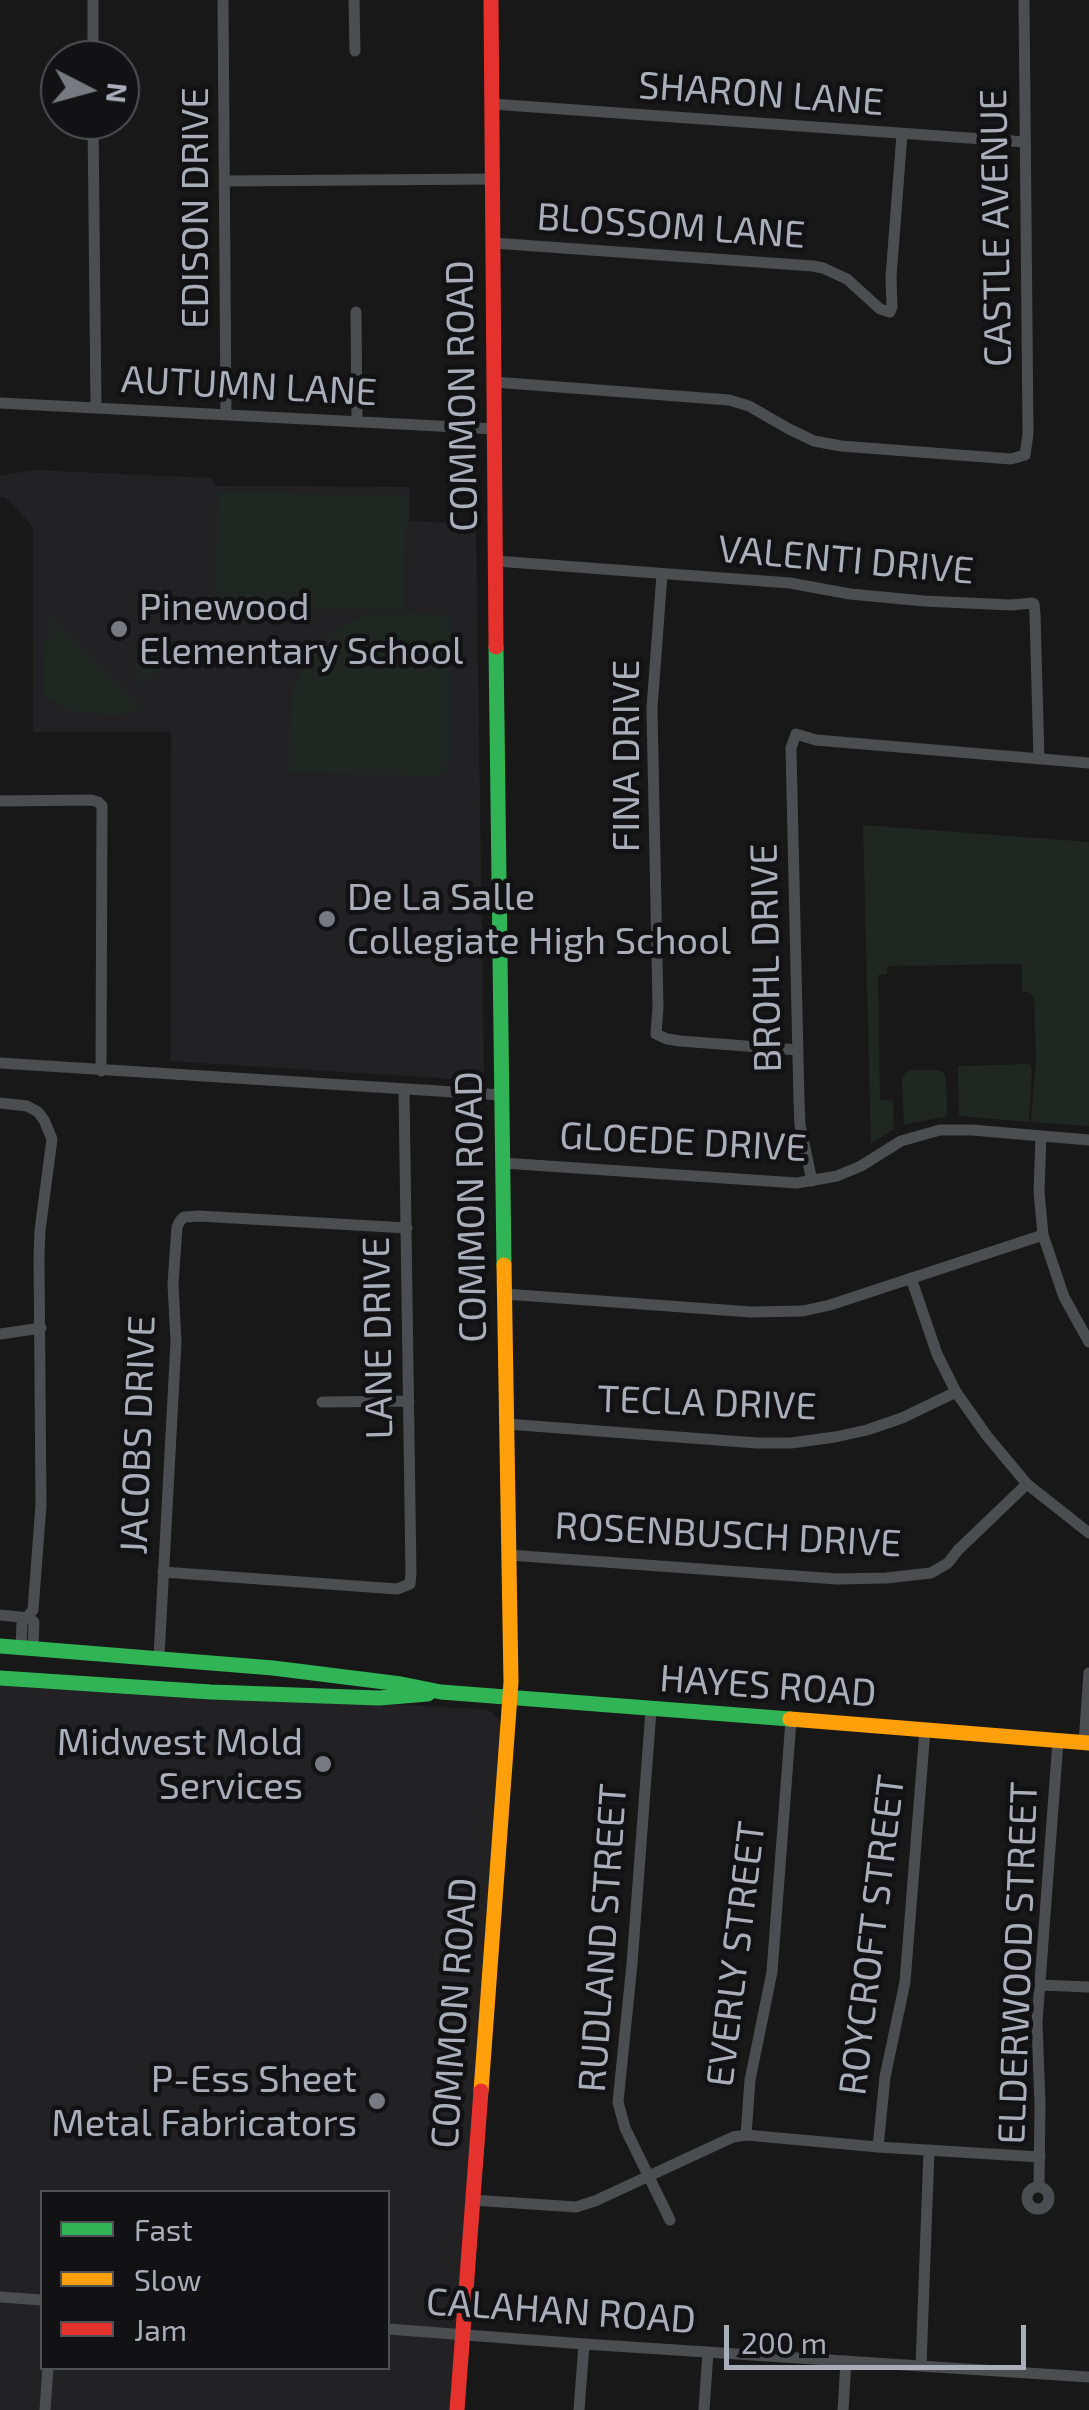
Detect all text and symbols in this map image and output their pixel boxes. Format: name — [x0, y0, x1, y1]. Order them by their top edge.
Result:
north arrow — [40, 40, 140, 140]
street label: SHARON LANE — [637, 63, 885, 125]
text: N — [100, 81, 136, 105]
street label: EDISON DRIVE — [172, 87, 218, 329]
street label: CASTLE AVENUE — [971, 89, 1021, 367]
street label: BLOSSOM LANE — [535, 194, 807, 258]
street label: COMMON ROAD — [437, 260, 487, 532]
street label: AUTUMN LANE — [120, 357, 378, 415]
street label: VALENTI DRIVE — [716, 526, 976, 594]
place label: Pinewood Elementary School — [139, 584, 463, 674]
marker: Pinewood Elementary School — [108, 618, 130, 640]
street label: FINA DRIVE — [603, 660, 649, 852]
street label: BROHL DRIVE — [741, 843, 791, 1073]
place label: De La Salle Collegiate High School — [347, 874, 731, 964]
marker: De La Salle Collegiate High School — [316, 908, 338, 930]
street label: COMMON ROAD — [446, 1071, 496, 1343]
street label: GLOEDE DRIVE — [558, 1113, 808, 1171]
street label: LANE DRIVE — [353, 1236, 403, 1440]
street label: JACOBS DRIVE — [111, 1315, 165, 1555]
street label: TECLA DRIVE — [597, 1376, 817, 1430]
street label: ROSENBUSCH DRIVE — [554, 1503, 902, 1567]
street label: HAYES ROAD — [658, 1656, 878, 1716]
place label: Midwest Mold Services — [57, 1719, 303, 1808]
marker: Midwest Mold Services — [312, 1753, 334, 1775]
street label: ROYCROFT STREET — [830, 1772, 914, 2098]
street label: ELDERWOOD STREET — [989, 1781, 1047, 2145]
street label: RUDLAND STREET — [569, 1782, 637, 2094]
street label: EVERLY STREET — [697, 1819, 775, 2089]
street label: COMMON ROAD — [422, 1876, 486, 2150]
place label: P-Ess Sheet Metal Fabricators — [51, 2056, 357, 2146]
marker: P-Ess Sheet Metal Fabricators — [366, 2090, 388, 2112]
legend — [40, 2190, 390, 2370]
text: Fast — [134, 2211, 193, 2247]
text: Slow — [134, 2261, 201, 2297]
street label: CALAHAN ROAD — [425, 2279, 697, 2343]
scale bar — [729, 2305, 1032, 2367]
text: Jam — [134, 2311, 187, 2347]
text: 200 m — [741, 2324, 827, 2360]

